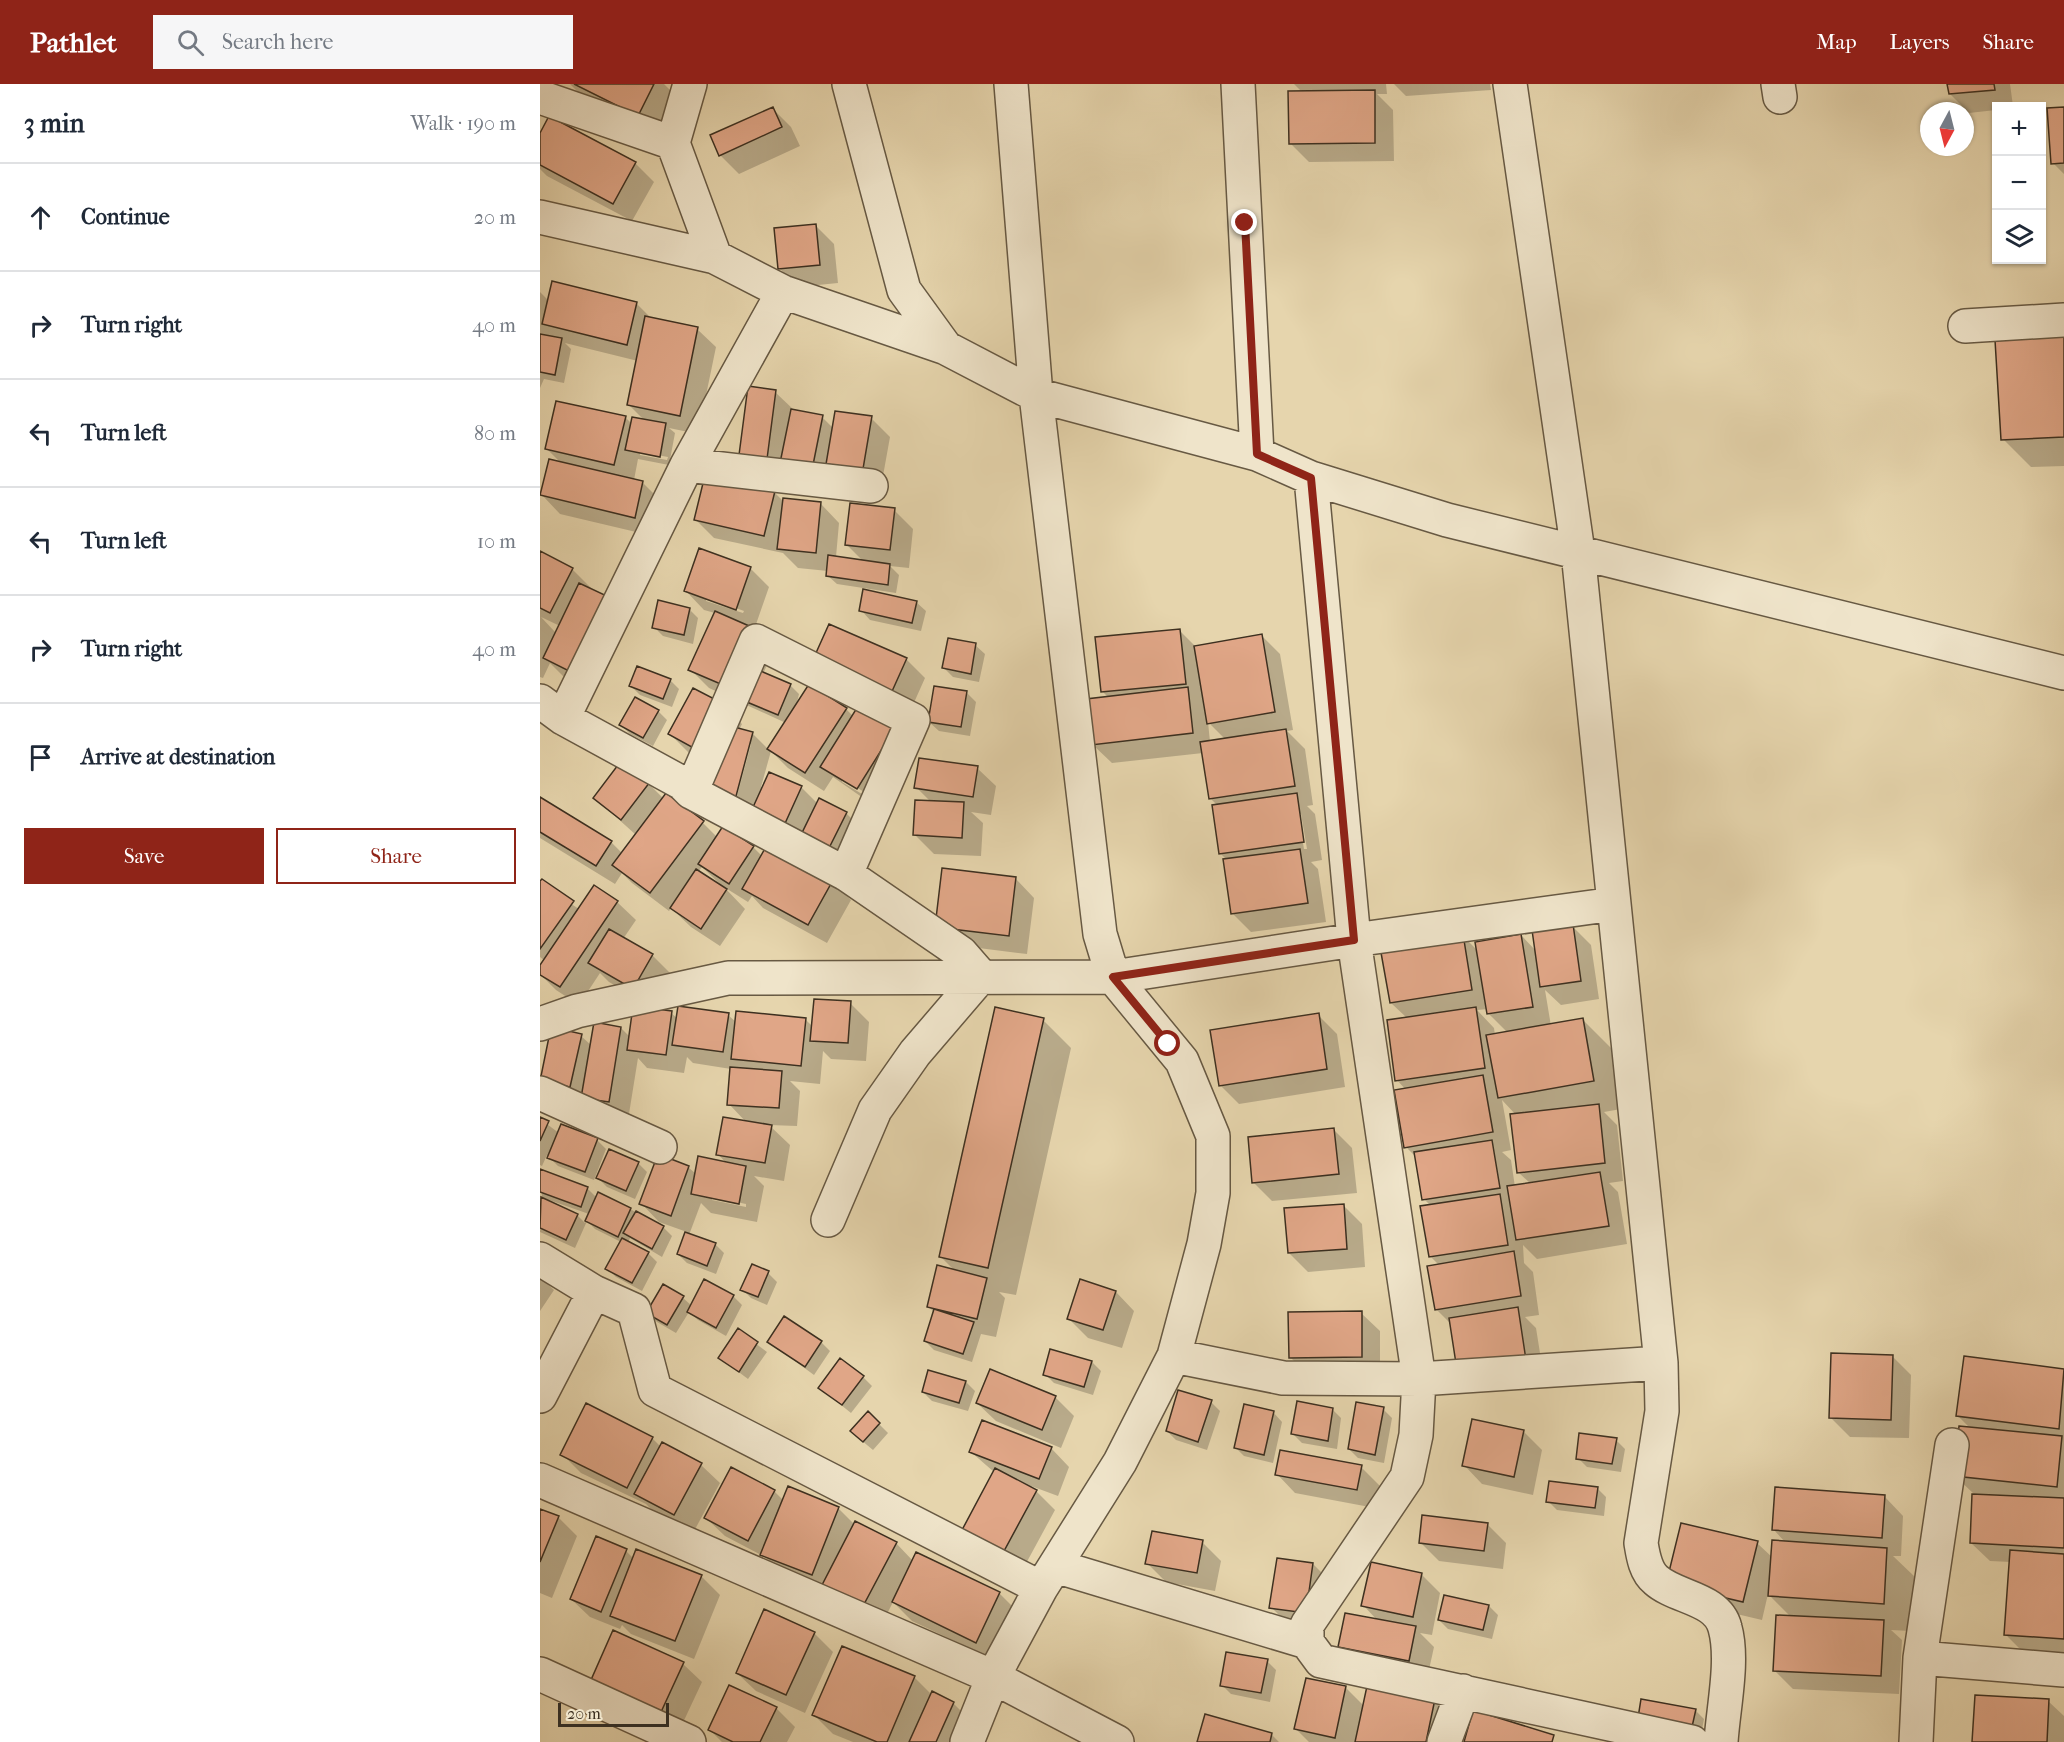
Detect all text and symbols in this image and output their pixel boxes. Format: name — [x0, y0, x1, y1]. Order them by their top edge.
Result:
search box — [153, 15, 573, 69]
text: Pathlet — [30, 26, 117, 59]
icon: search — [174, 26, 207, 59]
text: Search here — [222, 29, 333, 55]
text: Map — [1816, 30, 1857, 54]
text: Layers — [1890, 30, 1949, 54]
text: Share — [1982, 30, 2034, 54]
north arrow — [1920, 102, 1974, 156]
map controls — [1992, 102, 2046, 264]
button: + — [1992, 102, 2046, 156]
text: 3 min — [24, 108, 85, 139]
text: Walk · 190 m — [410, 112, 516, 135]
button: − — [1992, 156, 2046, 210]
icon: ahead — [24, 201, 57, 234]
text: Continue — [81, 204, 170, 230]
text: 20 m — [474, 206, 516, 229]
route end — [1231, 209, 1257, 235]
button: layers — [1992, 210, 2046, 264]
icon: right — [24, 309, 57, 342]
text: Turn right — [81, 312, 182, 338]
text: 40 m — [472, 314, 516, 337]
icon: left — [24, 417, 57, 450]
text: Turn left — [81, 420, 167, 446]
text: 80 m — [474, 422, 516, 445]
icon: left — [24, 525, 57, 558]
text: Turn left — [81, 528, 167, 554]
text: 10 m — [477, 530, 516, 553]
icon: right — [24, 633, 57, 666]
text: Turn right — [81, 636, 182, 662]
text: 40 m — [472, 638, 516, 661]
icon: arrive — [24, 741, 57, 774]
text: Arrive at destination — [81, 744, 275, 770]
button: Save — [24, 828, 264, 884]
button: Share — [276, 828, 516, 884]
route start — [1154, 1030, 1180, 1056]
scale bar — [558, 1700, 669, 1728]
text: 20 m — [567, 1704, 601, 1723]

